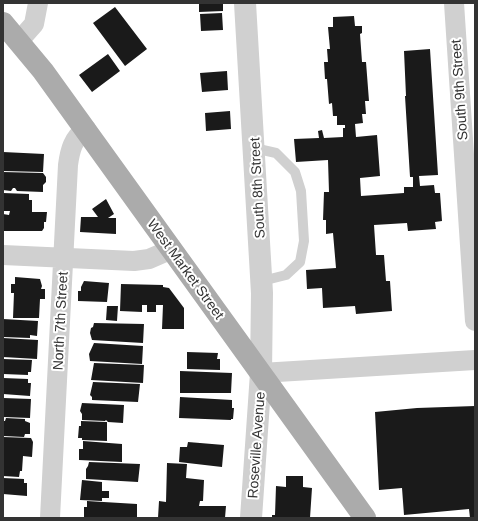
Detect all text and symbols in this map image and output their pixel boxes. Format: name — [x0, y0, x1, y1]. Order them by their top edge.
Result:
street label: South 9th Street — [447, 39, 471, 141]
street label: South 8th Street — [246, 137, 268, 239]
street label: West Market Street — [144, 216, 228, 322]
street label: North 7th Street — [49, 271, 71, 371]
street label: Roseville Avenue — [244, 391, 268, 499]

